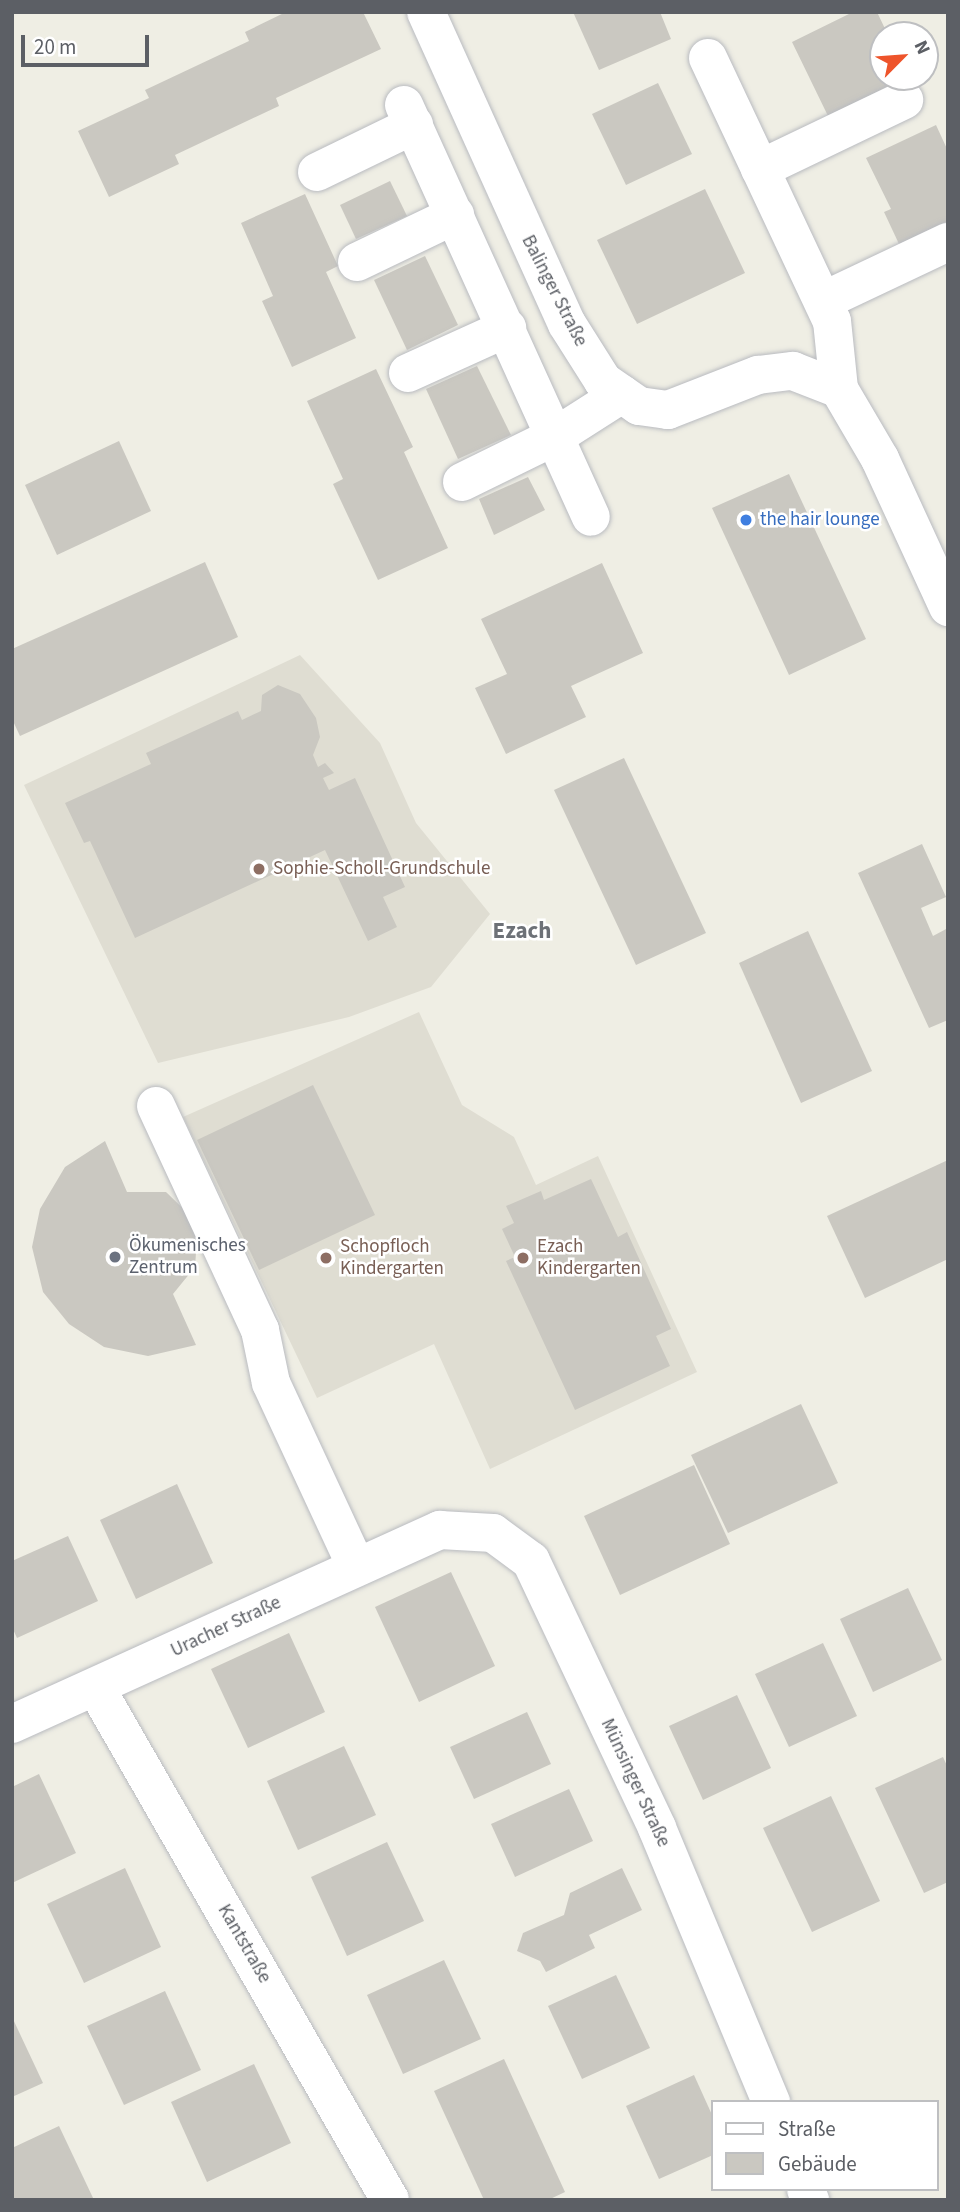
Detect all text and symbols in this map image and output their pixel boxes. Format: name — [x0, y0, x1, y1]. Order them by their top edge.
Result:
scale bar — [24, 21, 152, 65]
north arrow — [869, 21, 939, 91]
text: 20 m — [34, 32, 76, 62]
text: N — [907, 36, 937, 59]
street label: Balinger Straße — [516, 231, 592, 351]
place label: the hair lounge — [760, 509, 880, 531]
marker: the hair lounge — [738, 512, 754, 528]
place label: Sophie-Scholl-Grundschule — [273, 858, 490, 880]
marker: Sophie-Scholl-Grundschule — [251, 861, 267, 877]
district label: Ezach — [493, 917, 551, 945]
place label: Ökumenisches Zentrum — [129, 1235, 246, 1279]
place label: Schopfloch Kindergarten — [340, 1236, 444, 1280]
place label: Ezach Kindergarten — [537, 1236, 641, 1280]
marker: Ökumenisches Zentrum — [107, 1249, 123, 1265]
marker: Schopfloch Kindergarten — [318, 1250, 334, 1266]
marker: Ezach Kindergarten — [515, 1250, 531, 1266]
street label: Uracher Straße — [167, 1592, 285, 1662]
street label: Münsinger Straße — [595, 1715, 675, 1851]
street label: Kantstraße — [212, 1901, 276, 1987]
legend — [712, 2100, 939, 2191]
text: Straße — [778, 2114, 836, 2144]
text: Gebäude — [778, 2149, 857, 2179]

